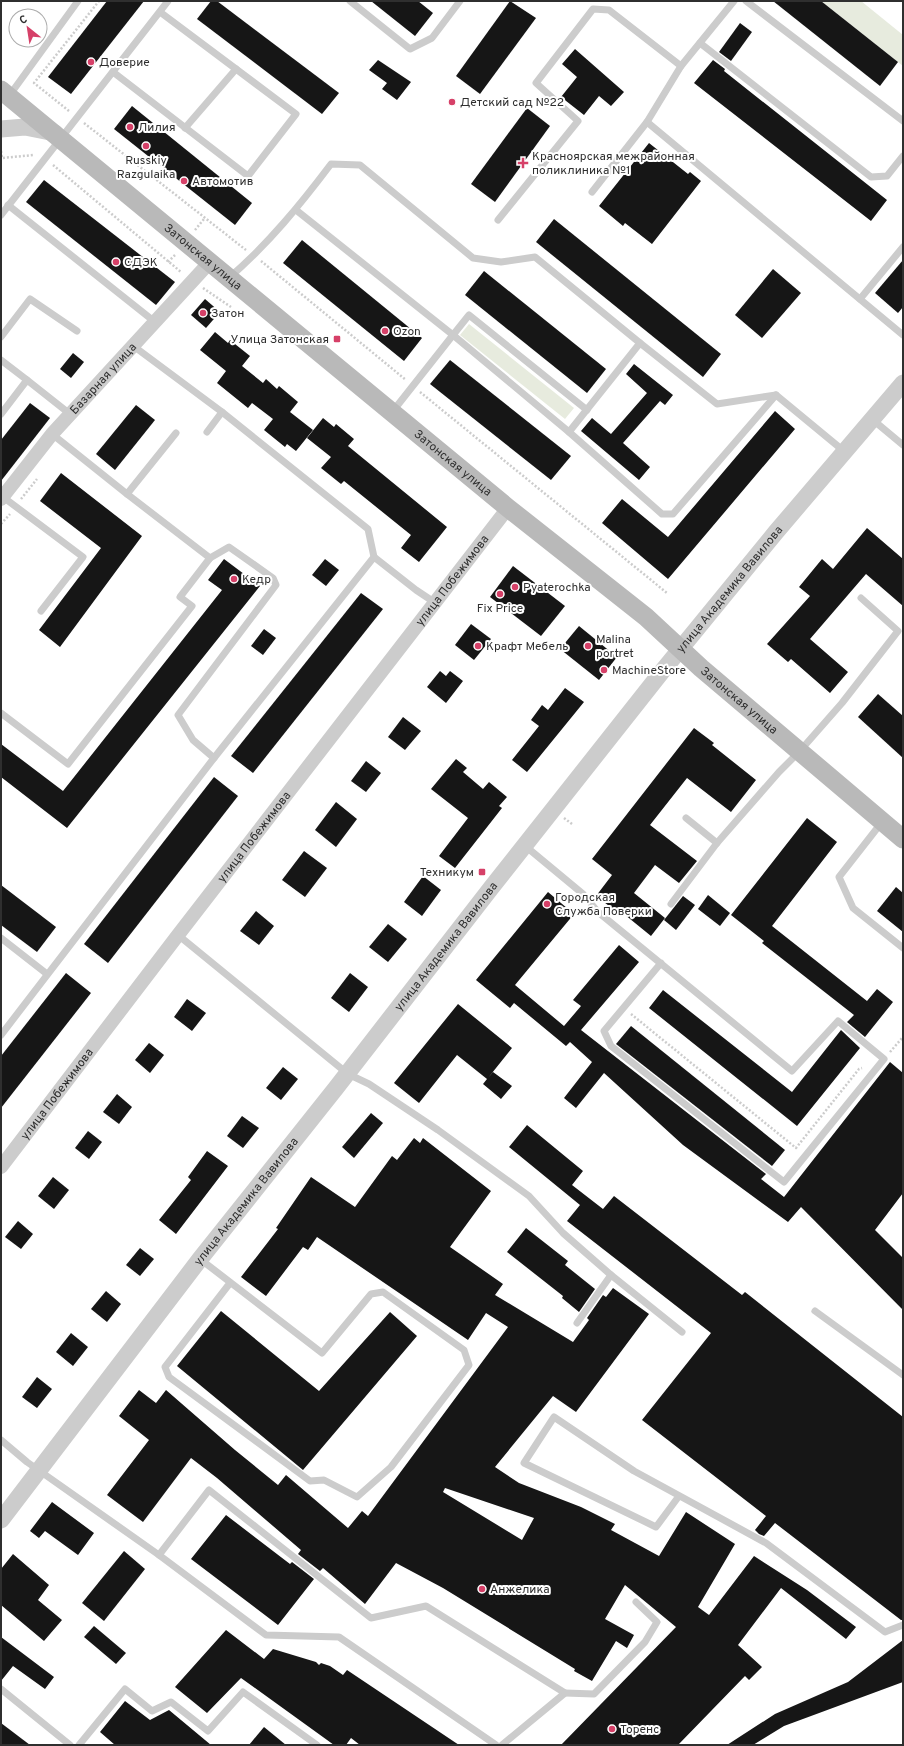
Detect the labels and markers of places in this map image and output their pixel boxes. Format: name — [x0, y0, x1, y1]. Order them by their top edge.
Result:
place label: Доверие — [99, 55, 150, 71]
marker: Доверие — [86, 57, 96, 67]
place label: Детский сад №22 — [460, 95, 564, 111]
marker: Детский сад №22 — [447, 97, 457, 107]
place label: Лилия — [138, 120, 176, 136]
marker: Лилия — [125, 122, 135, 132]
marker: Russkiy Razgulaika — [141, 141, 151, 151]
place label: Красноярская межрайонная поликлиника №1 — [532, 149, 695, 179]
place label: Russkiy Razgulaika — [117, 153, 175, 183]
marker: Красноярская межрайонная поликлиника №1 — [517, 157, 529, 169]
place label: Автомотив — [192, 174, 253, 190]
marker: Автомотив — [179, 176, 189, 186]
place label: СДЭК — [124, 255, 158, 271]
marker: СДЭК — [111, 257, 121, 267]
place label: Затон — [211, 306, 244, 322]
marker: Затон — [198, 308, 208, 318]
place label: Ozon — [393, 324, 421, 340]
marker: Ozon — [380, 326, 390, 336]
place label: Улица Затонская — [231, 332, 329, 348]
marker: Улица Затонская — [332, 334, 342, 344]
place label: Кедр — [242, 572, 271, 588]
marker: Кедр — [229, 574, 239, 584]
place label: Pyaterochka — [523, 580, 591, 596]
marker: Pyaterochka — [510, 582, 520, 592]
marker: Fix Price — [495, 589, 505, 599]
place label: Fix Price — [477, 601, 523, 617]
place label: Malina portret — [596, 632, 634, 662]
place label: Крафт Мебель — [486, 639, 569, 655]
marker: Крафт Мебель — [473, 641, 483, 651]
marker: Malina portret — [583, 641, 593, 651]
place label: MachineStore — [612, 663, 686, 679]
marker: MachineStore — [599, 665, 609, 675]
place label: Техникум — [420, 865, 474, 881]
marker: Техникум — [477, 867, 487, 877]
place label: Городская Служба Поверки — [555, 890, 652, 920]
marker: Городская Служба Поверки — [542, 899, 552, 909]
place label: Анжелика — [490, 1582, 550, 1598]
marker: Анжелика — [477, 1584, 487, 1594]
place label: Торенс — [620, 1722, 659, 1738]
marker: Торенс — [607, 1724, 617, 1734]

